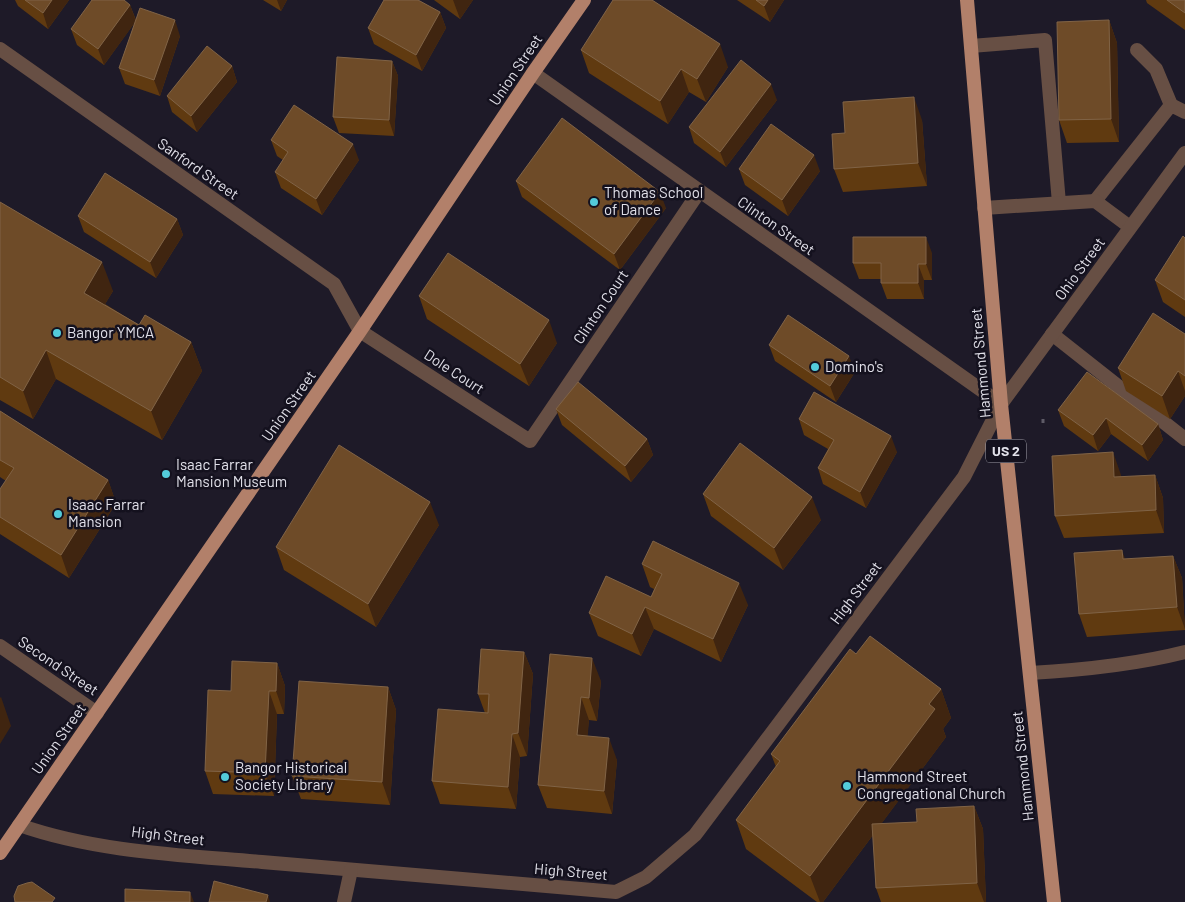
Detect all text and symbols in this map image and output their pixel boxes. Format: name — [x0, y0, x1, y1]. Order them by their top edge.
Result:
street label: Union Street — [485, 30, 546, 108]
street label: Sanford Street — [155, 134, 243, 203]
place label: Thomas School of Dance — [604, 183, 703, 218]
street label: Clinton Street — [735, 192, 819, 258]
marker: Thomas School of Dance — [588, 196, 600, 208]
street label: Ohio Street — [1050, 233, 1108, 303]
street label: Clinton Court — [569, 266, 632, 347]
street label: Hammond Street — [966, 307, 994, 419]
place label: Bangor YMCA — [67, 323, 154, 341]
marker: Bangor YMCA — [51, 327, 63, 339]
street label: Dole Court — [421, 345, 488, 397]
place label: Domino's — [825, 357, 883, 375]
marker: Domino's — [809, 361, 821, 373]
street label: Union Street — [257, 367, 319, 444]
road number: US 2 — [986, 440, 1026, 462]
place label: Isaac Farrar Mansion Museum — [176, 455, 287, 490]
marker: Isaac Farrar Mansion Museum — [160, 468, 172, 480]
place label: Isaac Farrar Mansion — [68, 495, 145, 530]
marker: Isaac Farrar Mansion — [52, 508, 64, 520]
street label: High Street — [826, 558, 885, 627]
street label: Second Street — [15, 632, 102, 699]
street label: Union Street — [27, 700, 89, 777]
street label: Hammond Street — [1007, 710, 1037, 822]
place label: Bangor Historical Society Library — [235, 758, 347, 793]
place label: Hammond Street Congregational Church — [857, 767, 1006, 802]
marker: Bangor Historical Society Library — [219, 771, 231, 783]
marker: Hammond Street Congregational Church — [841, 780, 853, 792]
street label: High Street — [130, 822, 206, 848]
street label: High Street — [534, 859, 609, 883]

